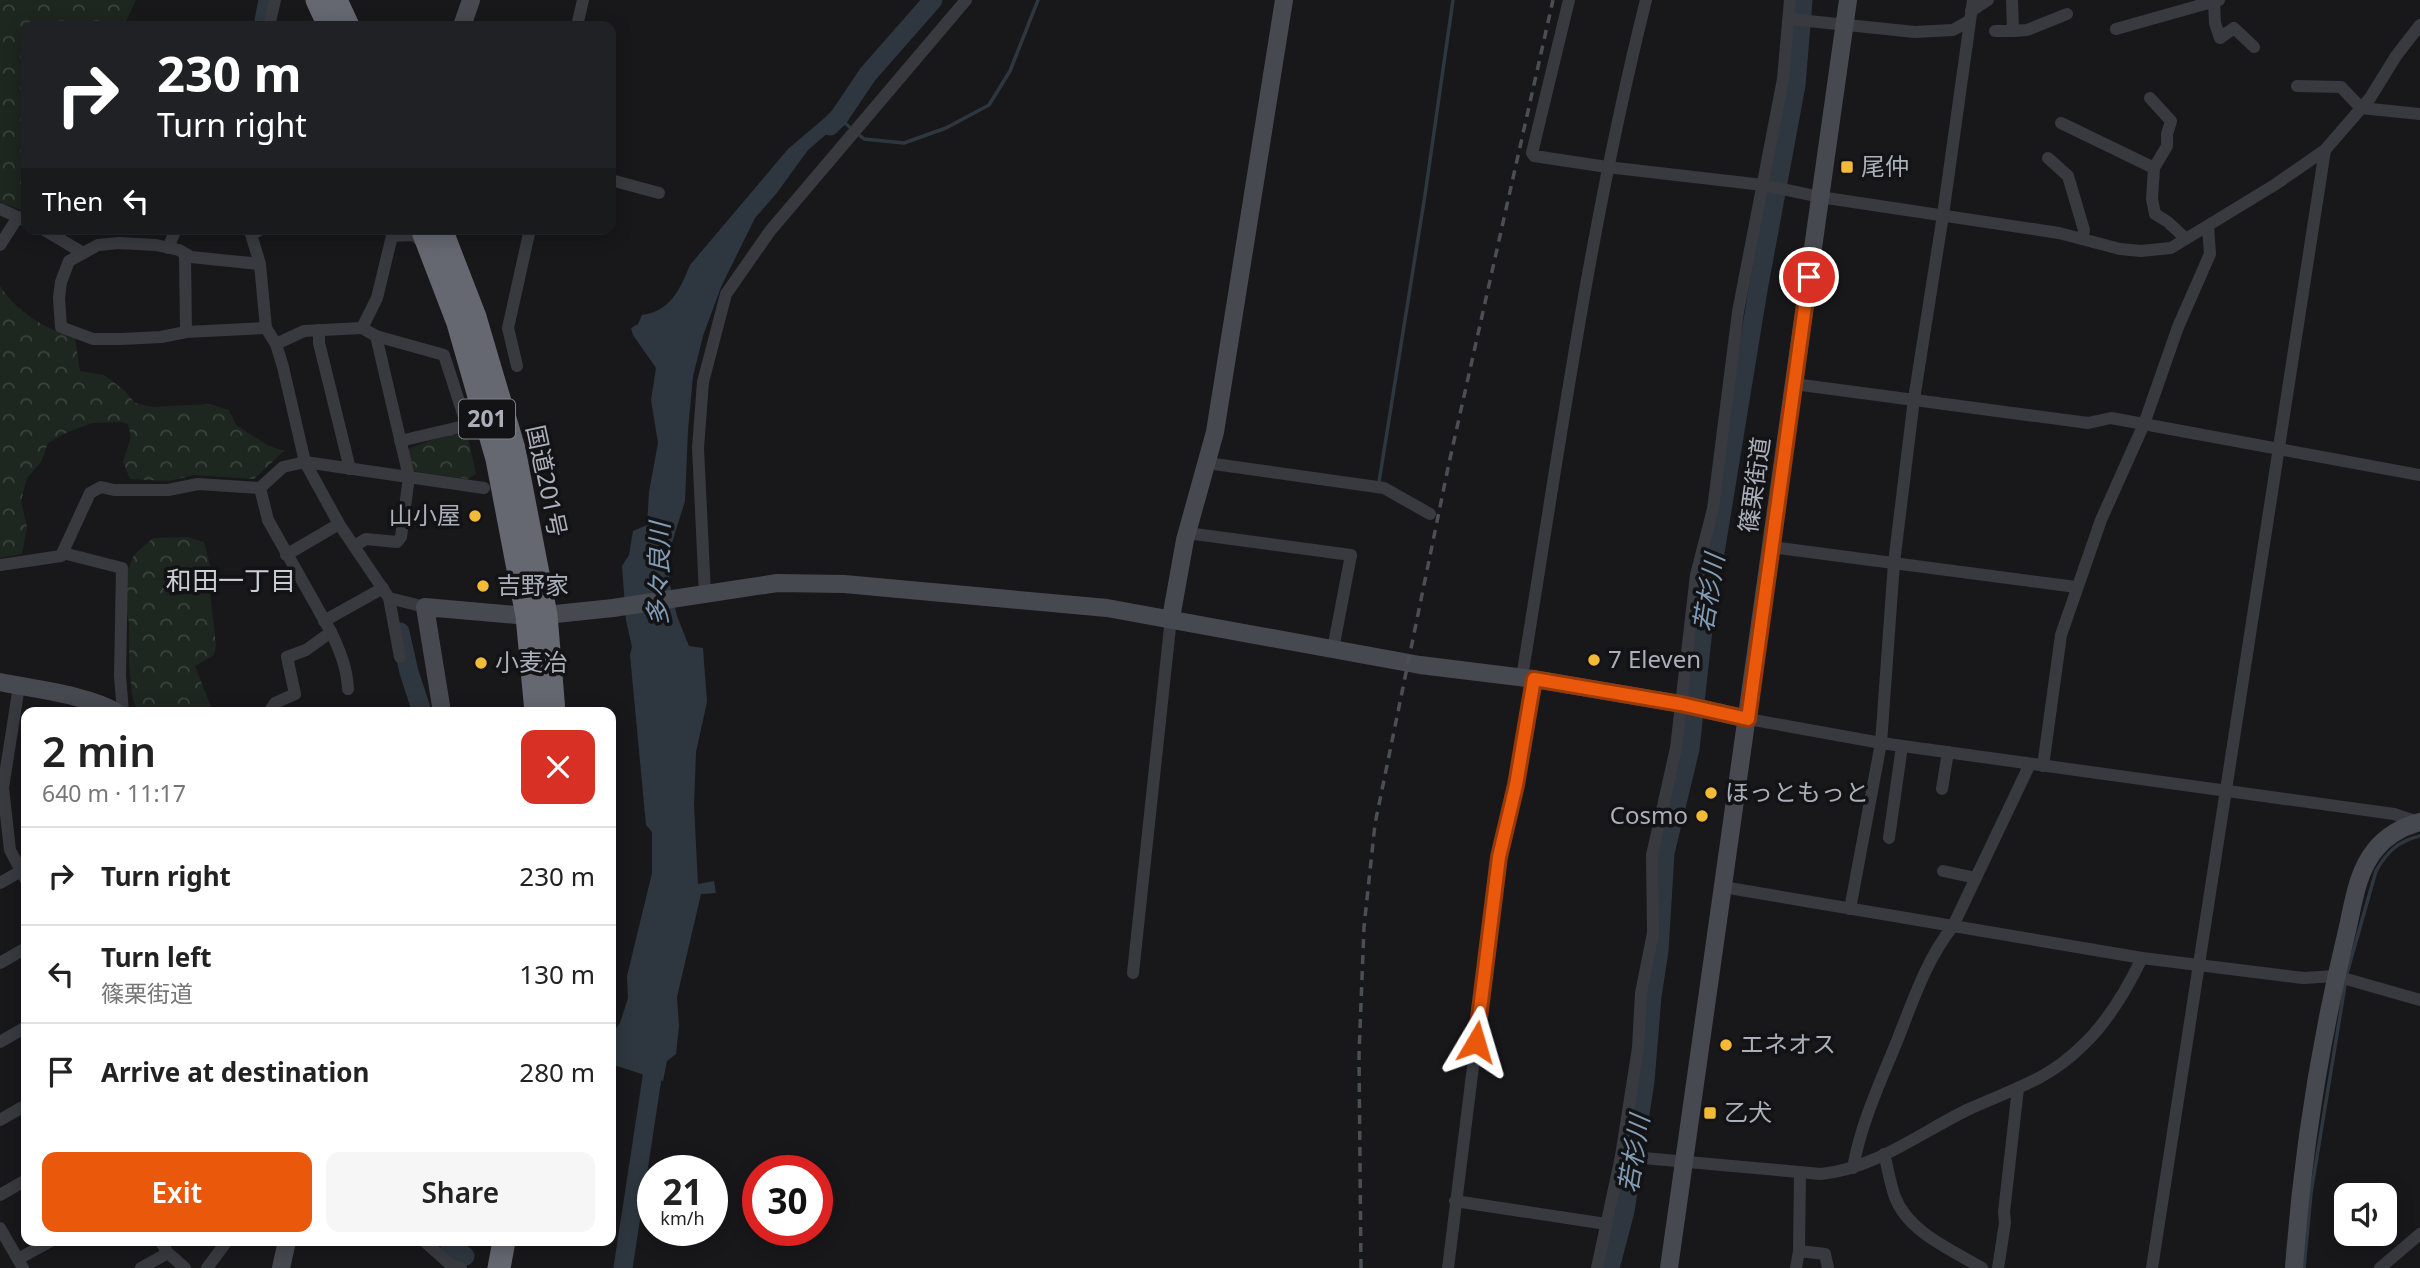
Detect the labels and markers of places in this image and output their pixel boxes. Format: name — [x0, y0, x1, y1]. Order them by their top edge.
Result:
place label: 尾仲 — [1861, 149, 1909, 182]
marker: 尾仲 — [1839, 159, 1855, 175]
pin — [1779, 247, 1839, 307]
place label: 山小屋 — [389, 498, 461, 531]
marker: 山小屋 — [467, 508, 483, 524]
place label: 吉野家 — [497, 568, 569, 601]
marker: 吉野家 — [475, 578, 491, 594]
place label: 7 Eleven — [1608, 642, 1701, 675]
place label: 小麦冶 — [495, 645, 567, 678]
marker: 7 Eleven — [1586, 652, 1602, 668]
marker: 小麦冶 — [473, 655, 489, 671]
place label: ほっともっと — [1725, 775, 1869, 808]
marker: ほっともっと — [1703, 785, 1719, 801]
place label: Cosmo — [1610, 798, 1688, 831]
marker: Cosmo — [1694, 808, 1710, 824]
place label: エネオス — [1740, 1027, 1836, 1060]
marker: エネオス — [1718, 1037, 1734, 1053]
place label: 乙犬 — [1724, 1095, 1772, 1128]
marker: 乙犬 — [1702, 1105, 1718, 1121]

